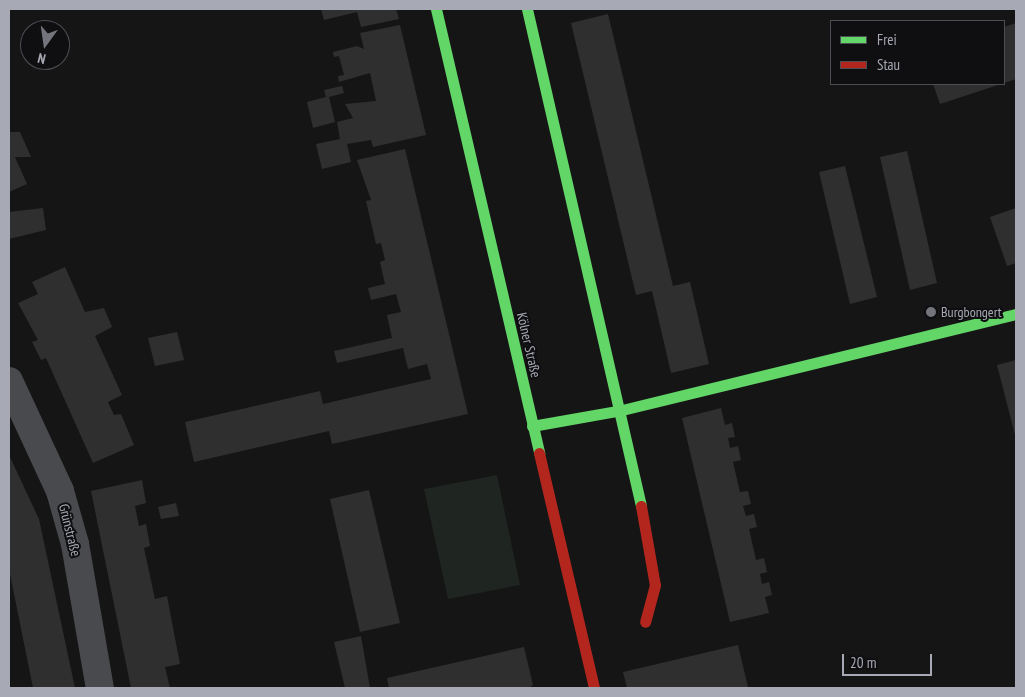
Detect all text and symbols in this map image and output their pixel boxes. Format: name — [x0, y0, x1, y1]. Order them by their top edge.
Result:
north arrow — [20, 20, 70, 70]
legend — [830, 20, 1005, 85]
text: Frei — [877, 30, 897, 49]
text: N — [36, 49, 47, 68]
text: Stau — [877, 55, 900, 74]
place label: Burgbongert — [941, 304, 1002, 320]
marker: Burgbongert — [925, 306, 937, 318]
street label: Kölner Straße — [513, 311, 545, 379]
street label: Grünstraße — [55, 502, 85, 558]
scale bar — [845, 644, 935, 676]
text: 20 m — [850, 653, 876, 672]

